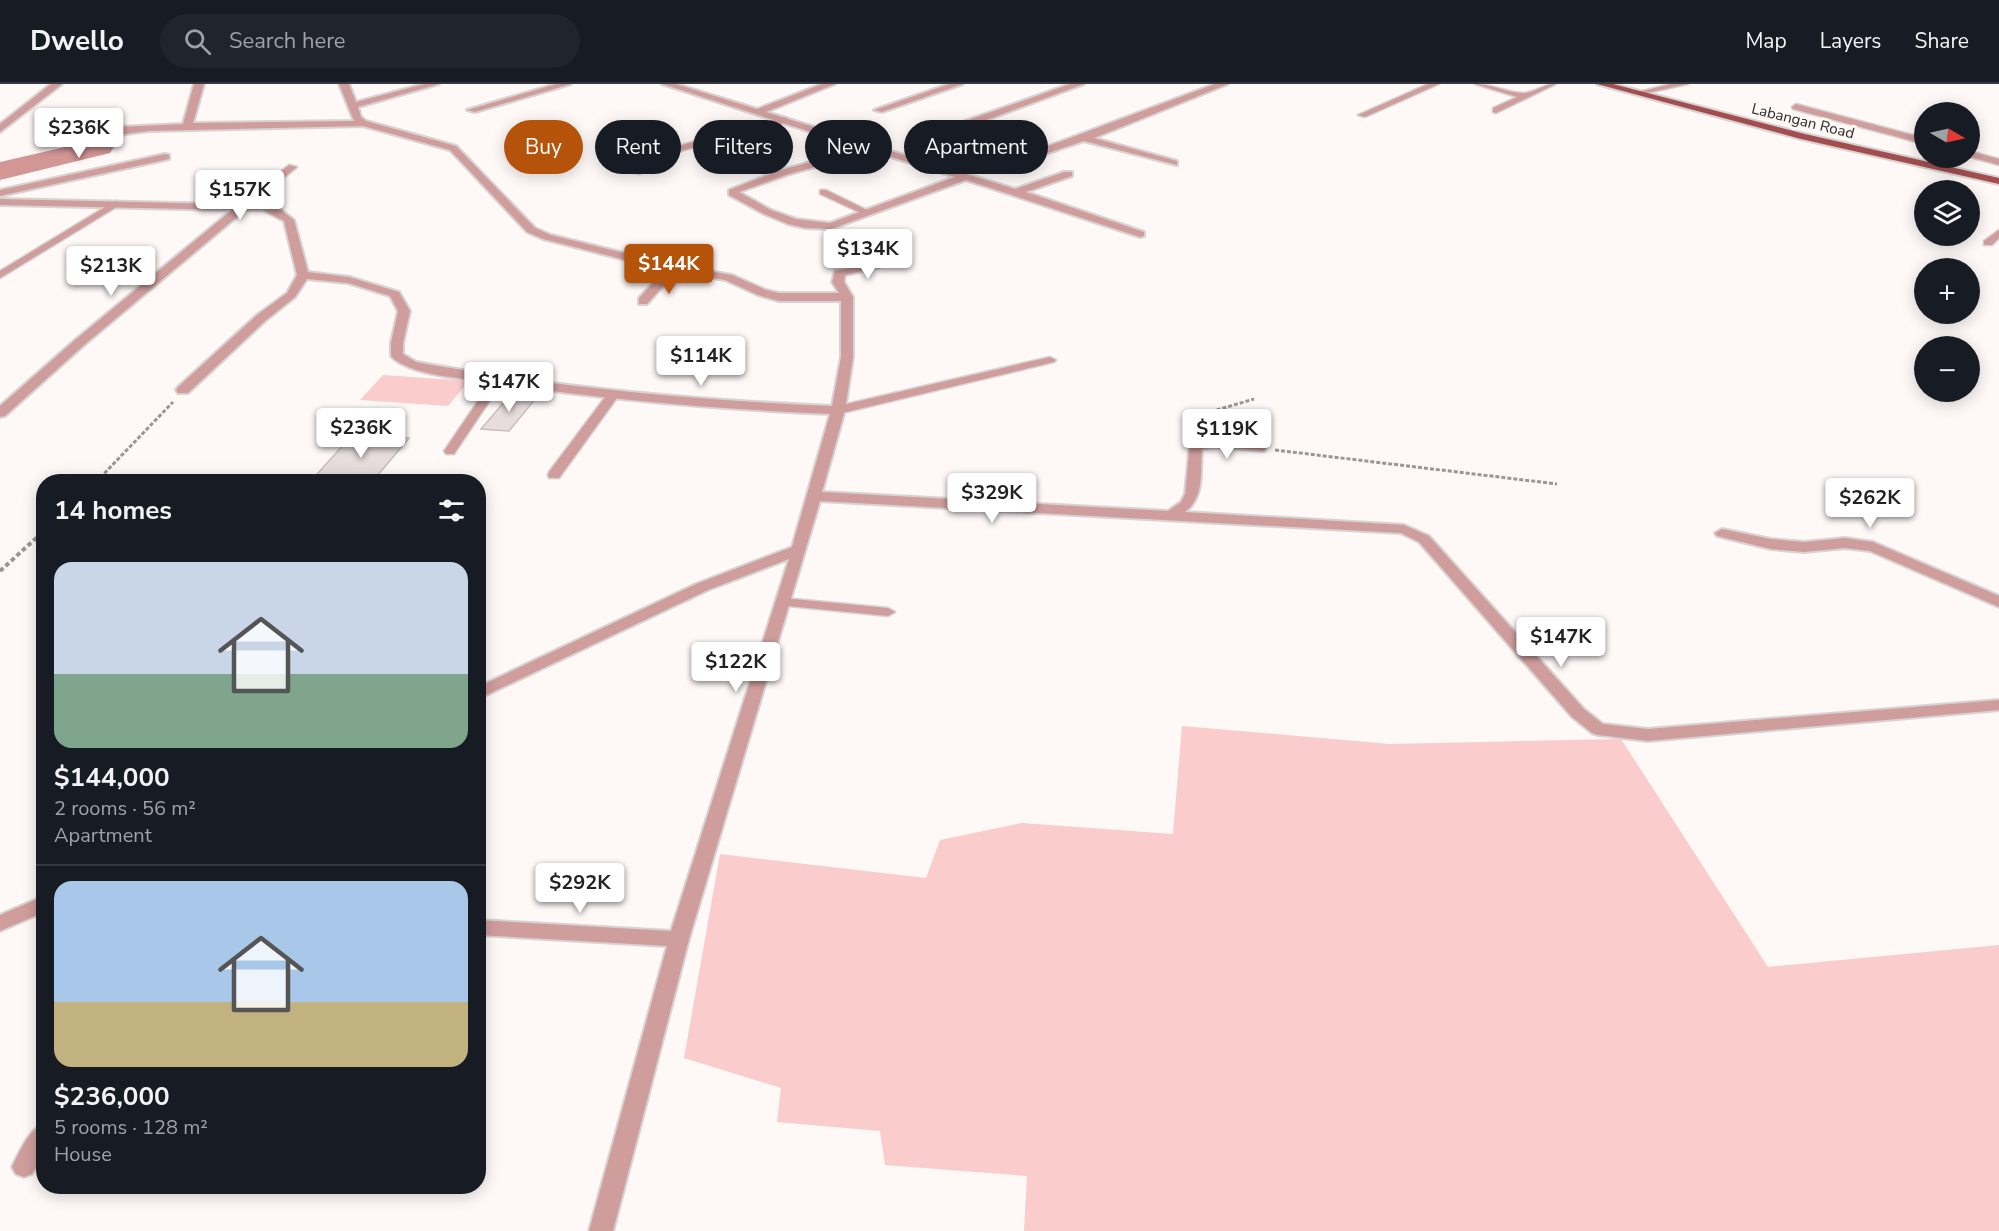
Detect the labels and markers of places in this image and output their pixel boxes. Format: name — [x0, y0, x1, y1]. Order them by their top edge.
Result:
pin: $236K — [37, 108, 121, 159]
pin: $157K — [198, 170, 282, 221]
pin: $134K — [826, 229, 910, 280]
pin: $144K — [627, 244, 711, 295]
pin: $213K — [69, 246, 153, 297]
pin: $114K — [659, 336, 743, 387]
pin: $147K — [467, 362, 551, 413]
pin: $236K — [319, 408, 403, 459]
pin: $119K — [1185, 409, 1269, 460]
pin: $329K — [950, 473, 1034, 524]
pin: $262K — [1828, 478, 1912, 529]
pin: $147K — [1519, 617, 1603, 668]
pin: $122K — [694, 642, 778, 693]
pin: $292K — [538, 863, 622, 914]

